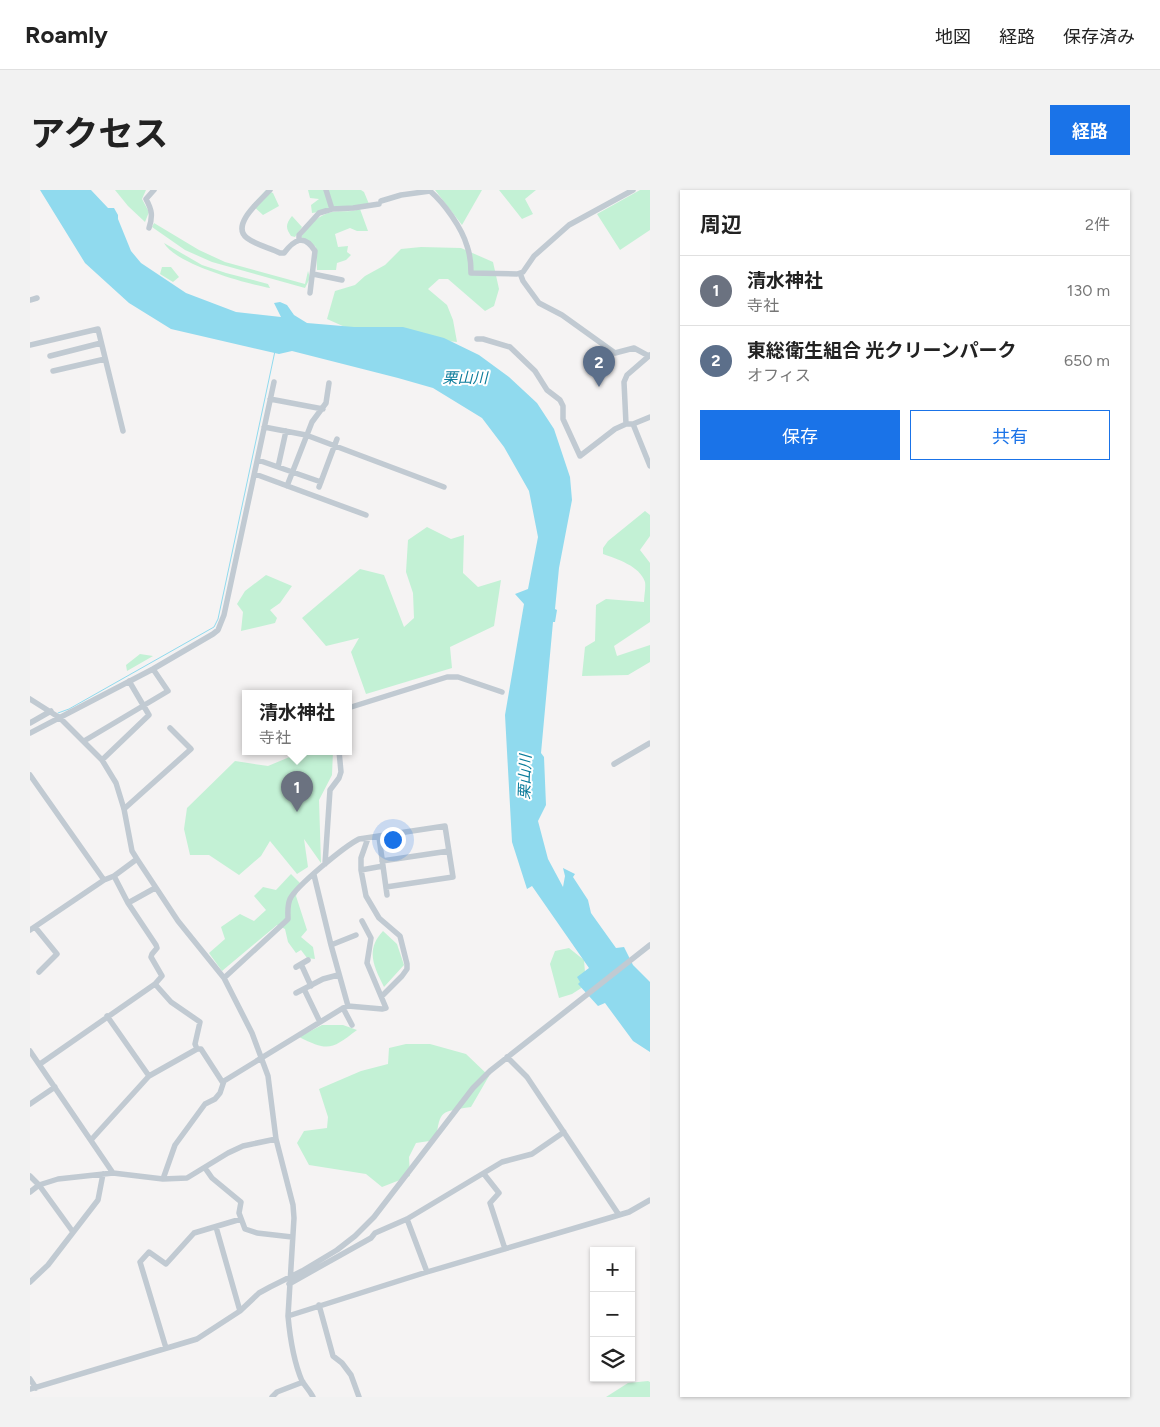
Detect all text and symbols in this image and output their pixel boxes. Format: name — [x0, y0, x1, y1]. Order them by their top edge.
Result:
text: Roamly — [25, 20, 108, 49]
text: 地図 — [935, 26, 971, 48]
text: 経路 — [999, 26, 1035, 48]
text: 保存済み — [1063, 26, 1135, 48]
button: 経路 — [1050, 105, 1130, 155]
text: アクセス — [30, 113, 168, 155]
text: 周辺 — [700, 212, 742, 237]
text: 2件 — [1085, 215, 1110, 234]
text: 清水神社 — [747, 269, 823, 292]
text: 1 — [713, 281, 719, 300]
text: 130 m — [1067, 281, 1110, 300]
text: 寺社 — [747, 296, 779, 315]
text: 東総衛生組合 光クリーンパーク — [747, 339, 1017, 362]
pin: 2 — [583, 346, 615, 387]
text: 2 — [711, 351, 721, 370]
text: 650 m — [1064, 351, 1110, 370]
text: オフィス — [747, 366, 811, 385]
water label: 栗山川 — [442, 369, 489, 387]
button: 保存 — [700, 410, 900, 460]
button: 共有 — [910, 410, 1110, 460]
popup — [242, 690, 352, 755]
text: 清水神社 — [259, 701, 335, 724]
text: 寺社 — [259, 728, 291, 747]
water label: 栗山川 — [515, 752, 535, 800]
pin: 1 — [281, 771, 313, 812]
your location — [380, 827, 406, 853]
map controls — [590, 1247, 635, 1382]
button: + — [590, 1247, 635, 1292]
button: − — [590, 1292, 635, 1337]
button: layers — [590, 1337, 635, 1382]

